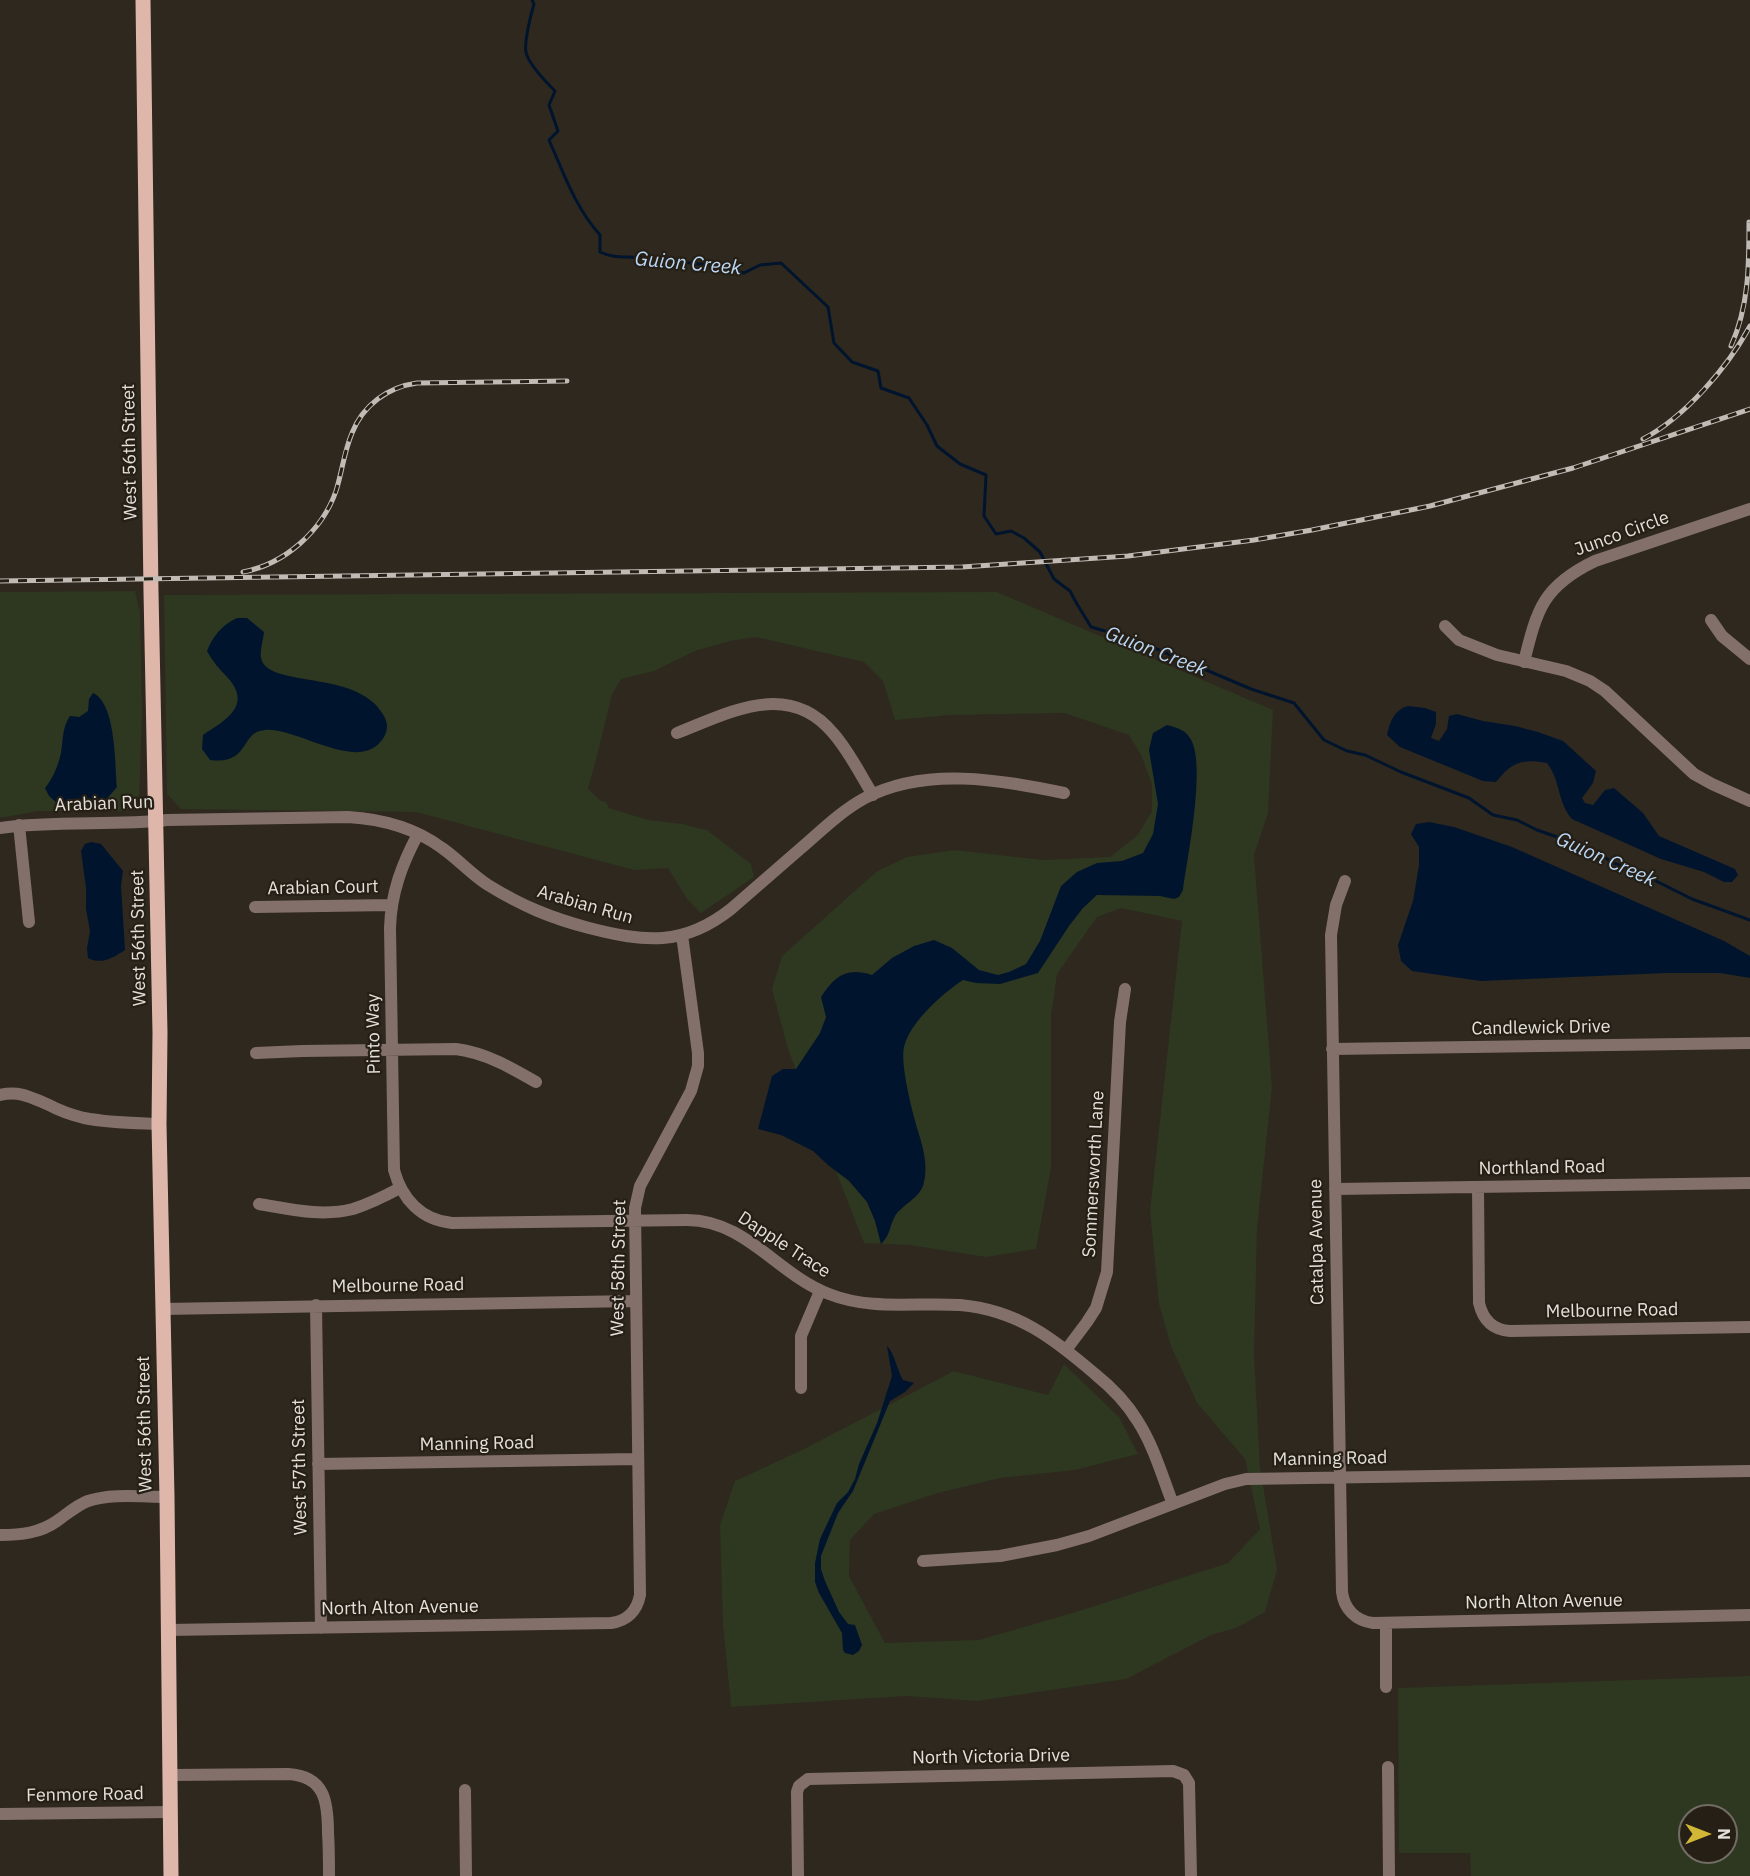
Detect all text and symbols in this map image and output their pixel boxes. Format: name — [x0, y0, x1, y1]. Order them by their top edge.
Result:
water label: Guion Creek — [634, 247, 742, 281]
street label: West 56th Street — [118, 384, 142, 520]
street label: Junco Circle — [1572, 507, 1672, 561]
water label: Guion Creek — [1102, 622, 1210, 682]
street label: Arabian Run — [54, 791, 154, 817]
water label: Guion Creek — [1552, 827, 1660, 893]
street label: West 56th Street — [127, 870, 151, 1006]
street label: Arabian Court — [267, 876, 379, 900]
street label: Arabian Run — [535, 881, 635, 929]
street label: Pinto Way — [362, 994, 386, 1074]
street label: Candlewick Drive — [1471, 1016, 1611, 1040]
street label: Sommersworth Lane — [1079, 1090, 1109, 1258]
street label: Northland Road — [1478, 1156, 1606, 1180]
street label: Catalpa Avenue — [1305, 1179, 1329, 1305]
street label: West 58th Street — [607, 1200, 631, 1336]
street label: Dapple Trace — [734, 1207, 834, 1283]
street label: Melbourne Road — [332, 1274, 464, 1298]
street label: Melbourne Road — [1546, 1299, 1678, 1323]
street label: West 56th Street — [133, 1356, 157, 1492]
street label: West 57th Street — [288, 1399, 312, 1535]
street label: Manning Road — [420, 1432, 534, 1456]
street label: Manning Road — [1273, 1447, 1387, 1471]
street label: North Alton Avenue — [1465, 1590, 1623, 1614]
street label: North Alton Avenue — [321, 1596, 479, 1620]
street label: North Victoria Drive — [912, 1745, 1070, 1769]
street label: Fenmore Road — [26, 1783, 144, 1807]
north arrow — [1678, 1804, 1738, 1864]
text: N — [1714, 1828, 1734, 1840]

